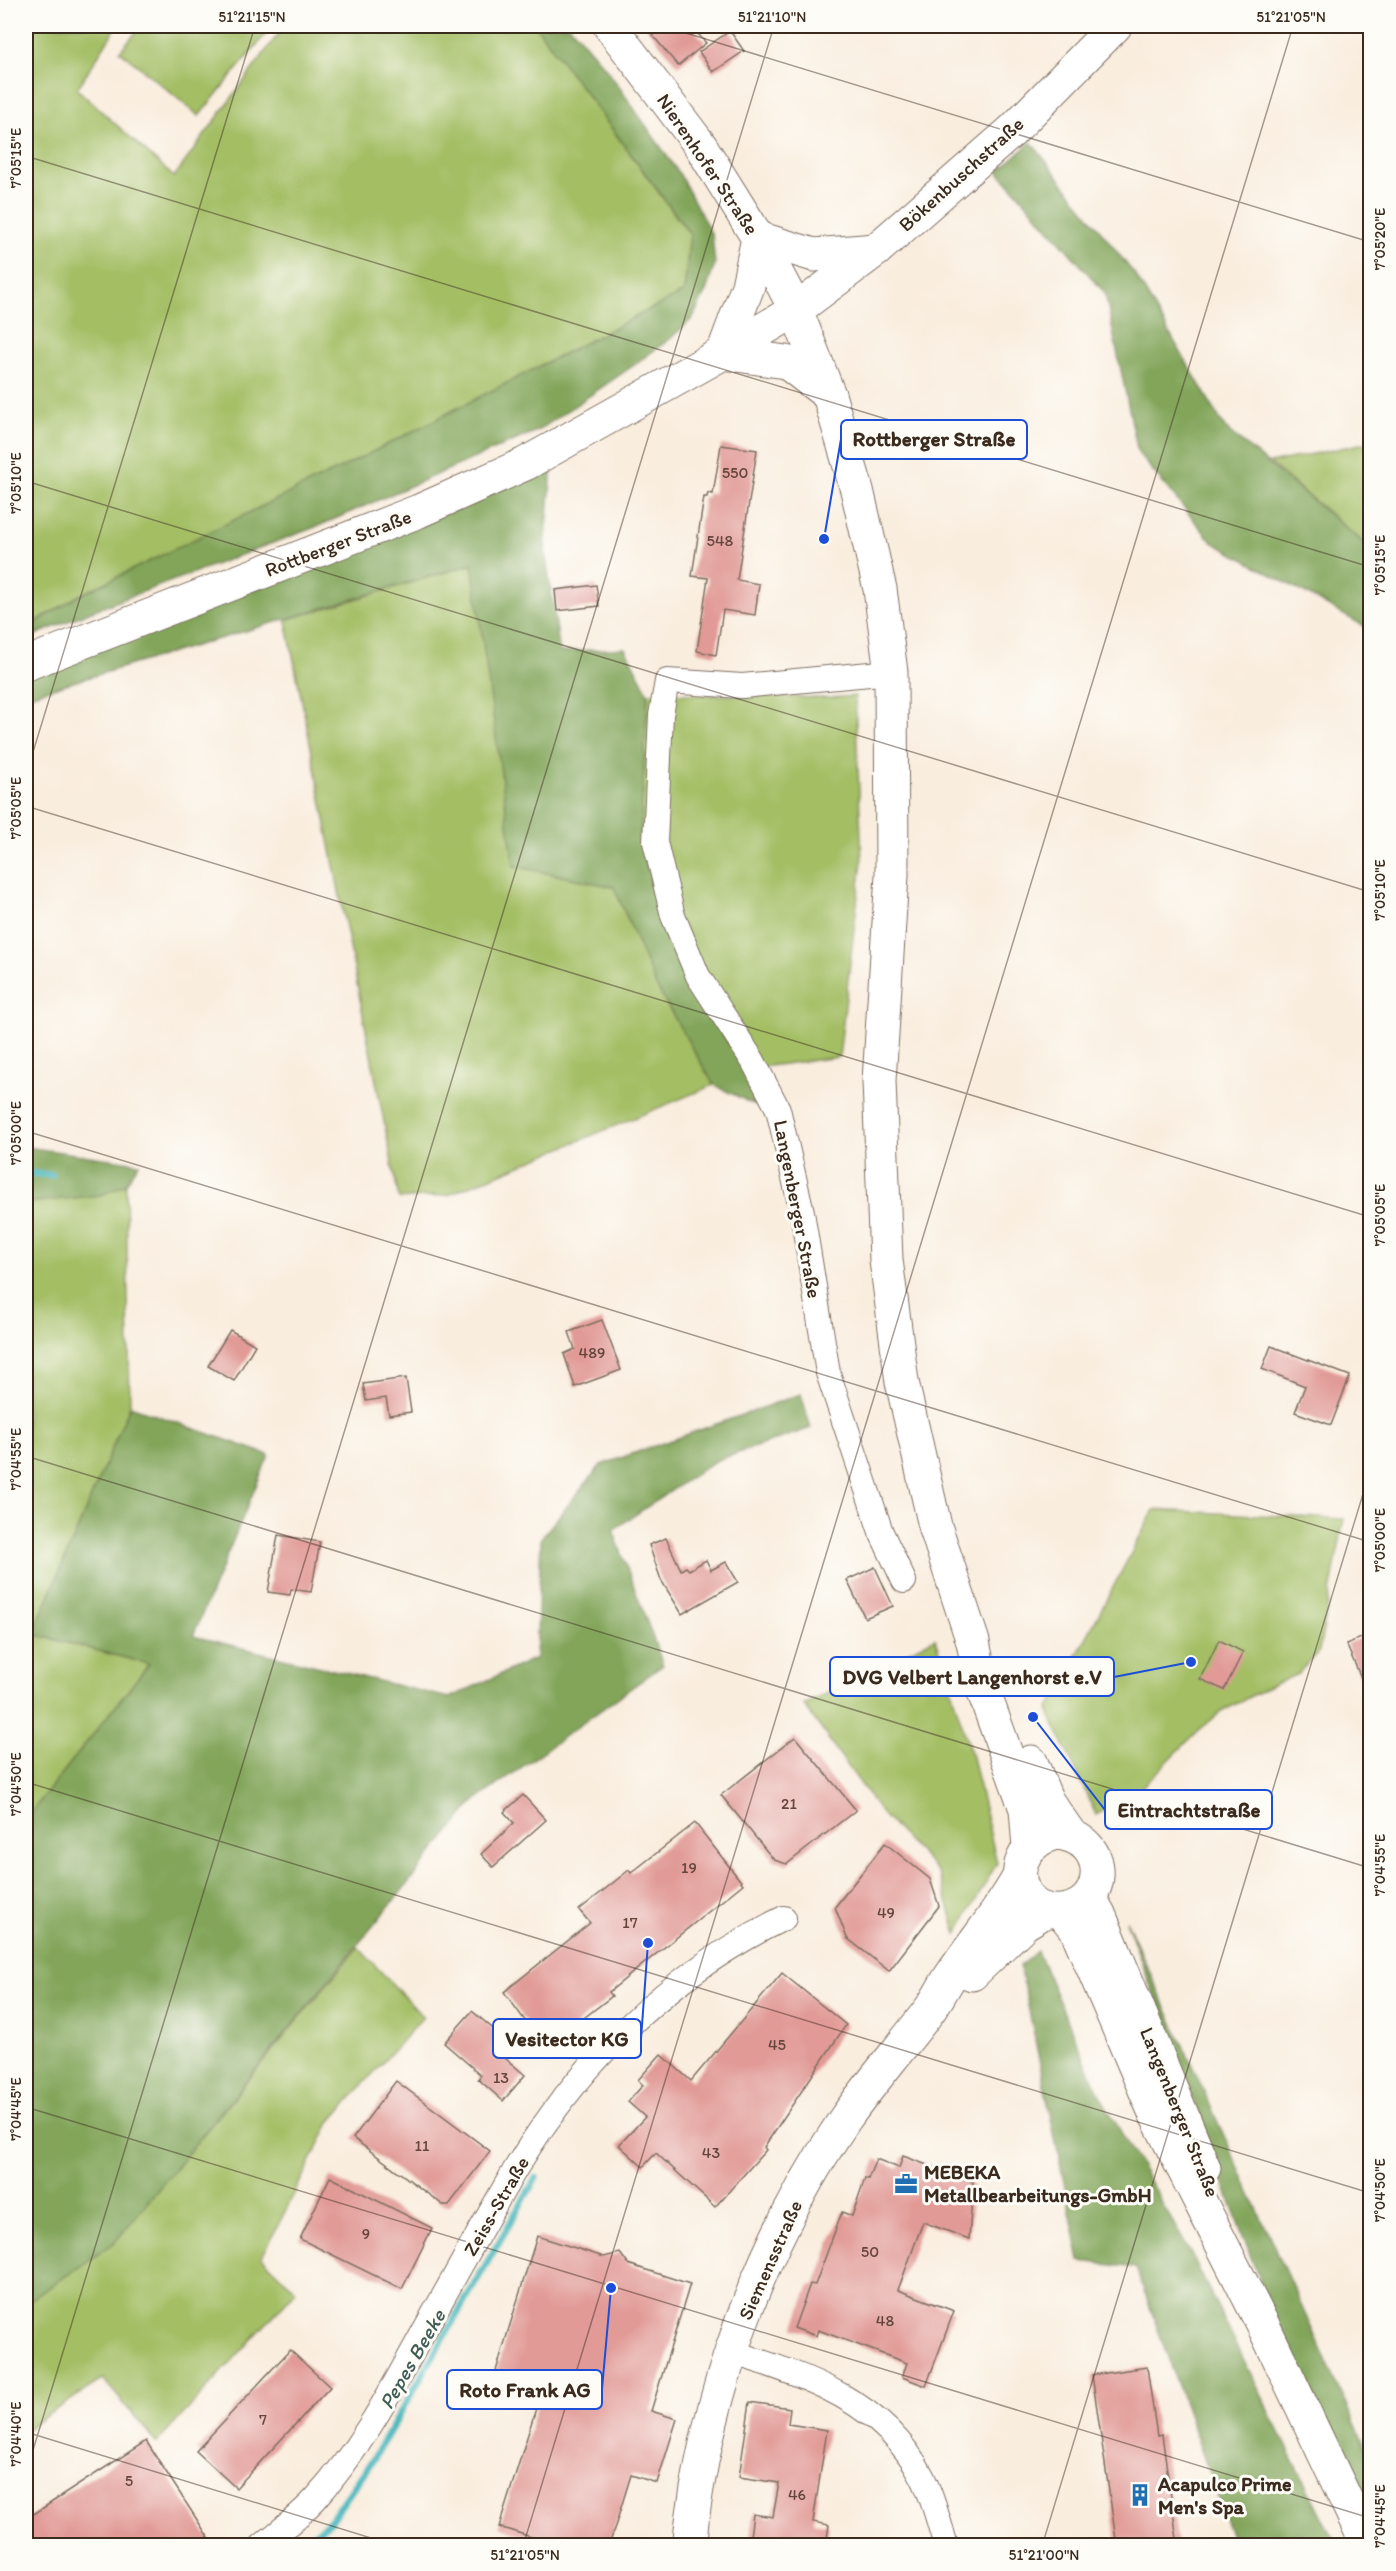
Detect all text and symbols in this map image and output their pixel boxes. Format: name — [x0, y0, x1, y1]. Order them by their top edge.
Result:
text: 51°21'15"N — [218, 8, 286, 26]
text: 51°21'10"N — [738, 8, 806, 26]
text: 51°21'05"N — [1256, 8, 1326, 26]
street label: Nierenhofer Straße — [652, 89, 764, 239]
street label: Bökenbuschstraße — [894, 112, 1028, 236]
text: 7°05'15"E — [7, 128, 25, 188]
text: 7°05'20"E — [1371, 208, 1389, 270]
callout: Rottberger Straße — [841, 420, 1027, 459]
text: Rottberger Straße — [853, 426, 1015, 452]
text: 7°05'10"E — [7, 452, 25, 514]
house number: 550 — [722, 463, 748, 482]
street label: Rottberger Straße — [261, 504, 415, 582]
house number: 548 — [707, 531, 734, 550]
text: 7°05'15"E — [1371, 535, 1389, 595]
text: 7°05'05"E — [7, 777, 25, 839]
text: 7°05'10"E — [1371, 859, 1389, 921]
text: 7°05'00"E — [7, 1101, 25, 1165]
street label: Langenberger Straße — [769, 1118, 827, 1300]
text: 7°05'05"E — [1371, 1184, 1389, 1246]
house number: 489 — [579, 1343, 605, 1362]
text: 7°04'55"E — [7, 1428, 25, 1490]
text: 7°05'00"E — [1371, 1508, 1389, 1572]
callout: DVG Velbert Langenhorst e.V — [830, 1657, 1114, 1696]
text: DVG Velbert Langenhorst e.V — [842, 1664, 1102, 1690]
text: 7°04'50"E — [7, 1752, 25, 1816]
callout: Eintrachtstraße — [1105, 1790, 1272, 1829]
house number: 21 — [781, 1794, 797, 1813]
text: Eintrachtstraße — [1117, 1797, 1261, 1822]
text: 7°04'55"E — [1371, 1834, 1389, 1896]
house number: 19 — [681, 1858, 697, 1877]
house number: 49 — [877, 1903, 895, 1922]
house number: 17 — [622, 1913, 638, 1932]
callout: Vesitector KG — [493, 2019, 641, 2058]
street label: Langenberger Straße — [1135, 2024, 1225, 2200]
text: Vesitector KG — [505, 2026, 629, 2051]
house number: 45 — [768, 2035, 786, 2054]
house number: 13 — [493, 2068, 509, 2087]
text: 7°04'45"E — [7, 2077, 25, 2141]
house number: 11 — [415, 2136, 430, 2155]
house number: 43 — [702, 2143, 720, 2162]
street label: Zeiss-Straße — [458, 2152, 534, 2260]
text: 7°04'50"E — [1371, 2158, 1389, 2222]
place label: MEBEKA Metallbearbeitungs-GmbH — [924, 2160, 1152, 2208]
office icon: MEBEKA Metallbearbeitungs-GmbH — [893, 2171, 919, 2197]
street label: Siemensstraße — [733, 2196, 807, 2324]
house number: 9 — [362, 2224, 370, 2243]
house number: 50 — [861, 2242, 879, 2261]
water label: Pepes Beeke — [373, 2304, 451, 2413]
house number: 48 — [876, 2311, 894, 2330]
callout: Roto Frank AG — [447, 2370, 602, 2409]
text: Roto Frank AG — [459, 2377, 591, 2402]
text: 7°04'40"E — [7, 2402, 25, 2466]
house number: 7 — [259, 2410, 267, 2429]
house number: 5 — [125, 2471, 133, 2490]
place label: Acapulco Prime Men's Spa — [1157, 2472, 1292, 2520]
building icon: Acapulco Prime Men's Spa — [1127, 2482, 1153, 2508]
text: 7°04'45"E — [1371, 2484, 1389, 2548]
house number: 46 — [788, 2485, 806, 2504]
text: 51°21'05"N — [490, 2546, 560, 2564]
text: 51°21'00"N — [1009, 2546, 1079, 2564]

